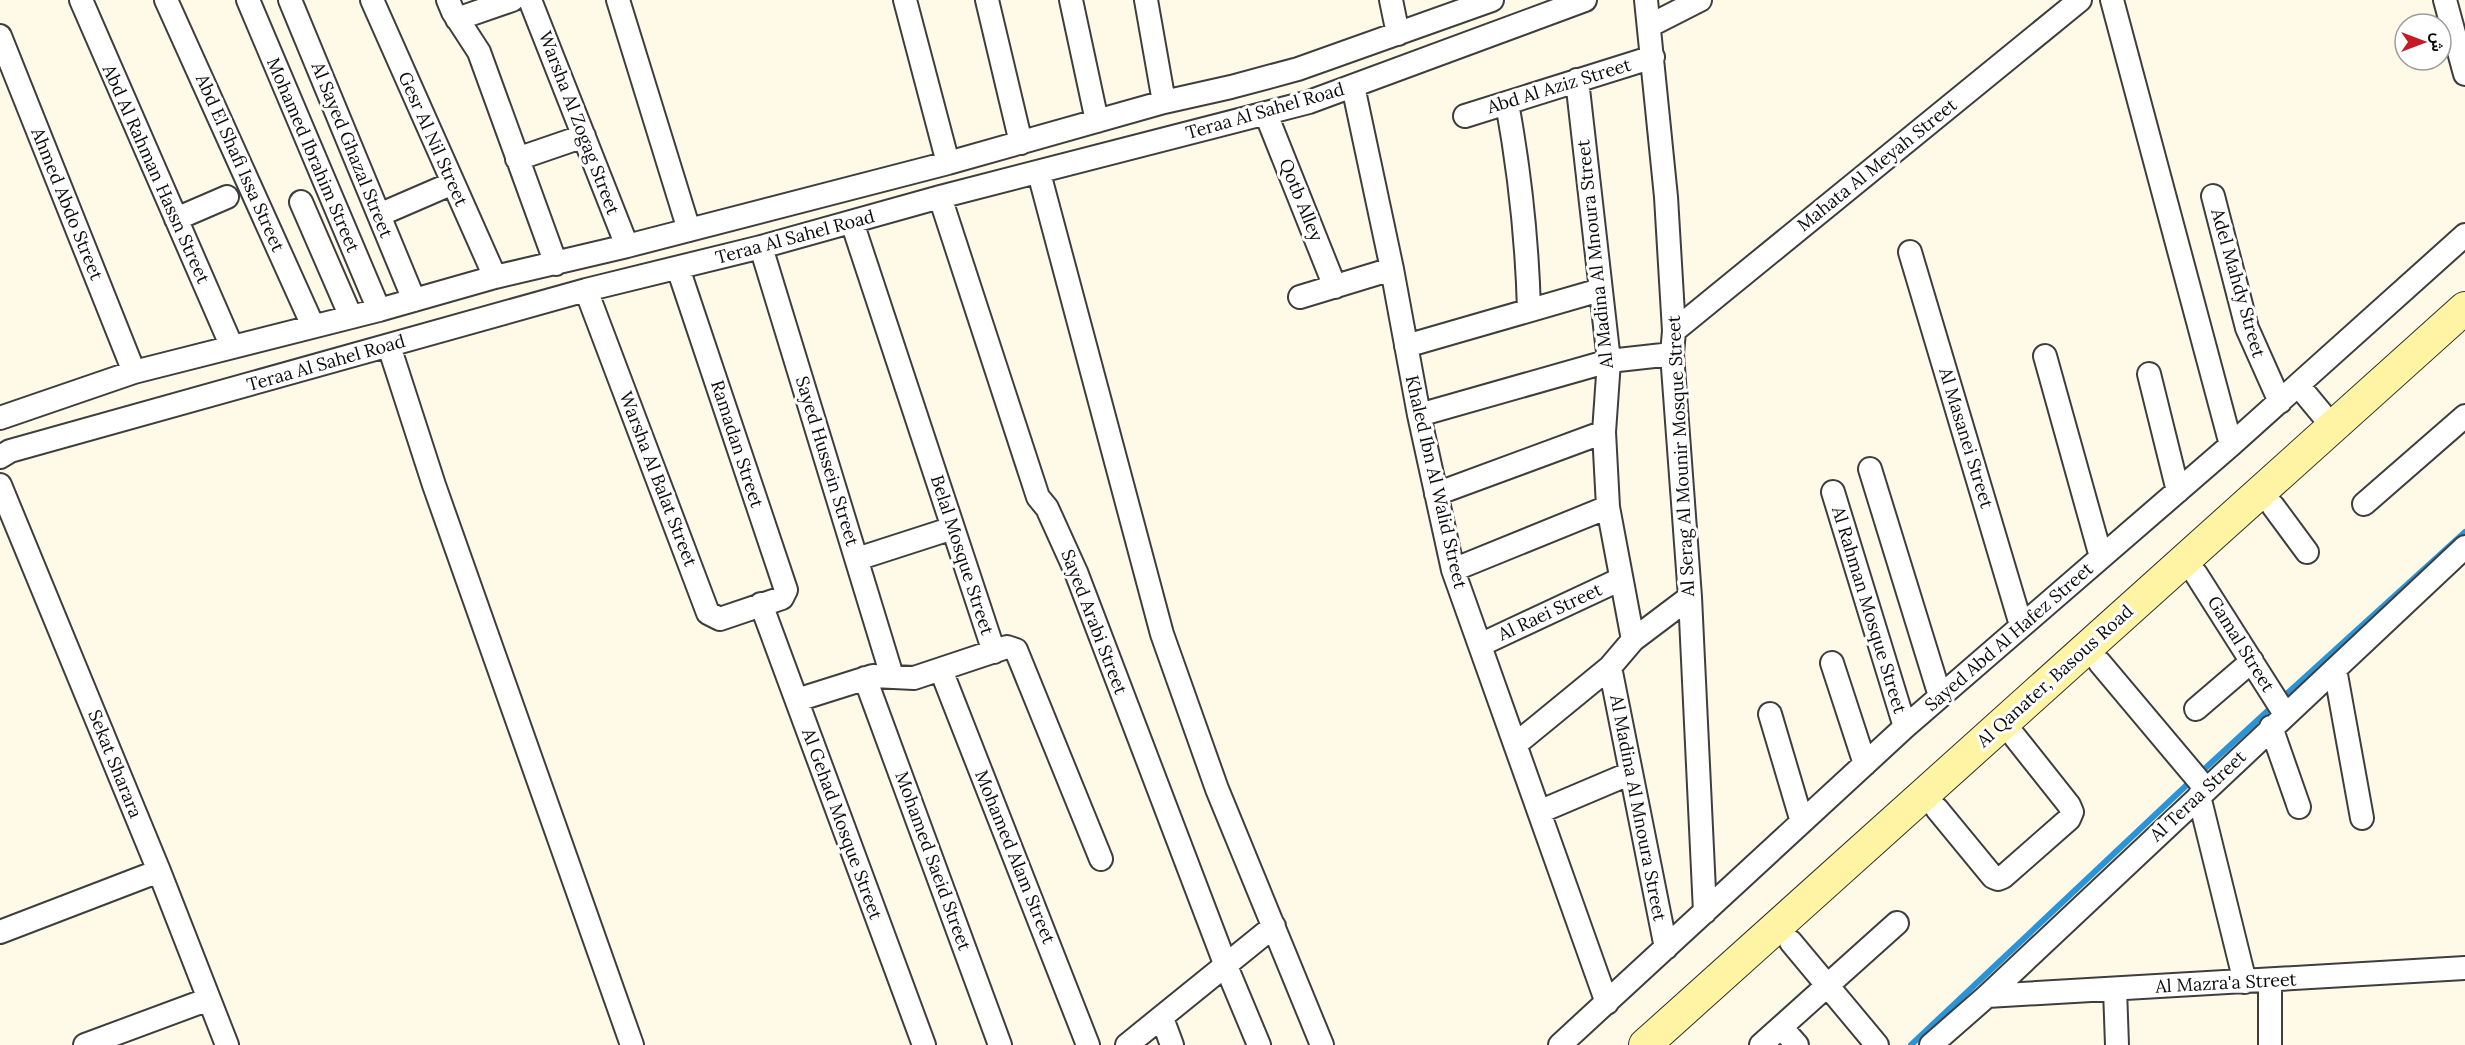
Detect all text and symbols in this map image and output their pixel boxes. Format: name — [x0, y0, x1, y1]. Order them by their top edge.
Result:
north arrow — [2393, 12, 2453, 72]
street label: Warsha Al Zogag Street — [534, 28, 625, 218]
text: ش — [2428, 32, 2448, 52]
street label: Abd Al Aziz Street — [1483, 53, 1634, 119]
street label: Mohamed Ibrahim Street — [262, 54, 365, 256]
street label: Al Sayed Ghazal Street — [306, 58, 398, 241]
street label: Abd Al Rahman Hassn Street — [97, 60, 215, 287]
street label: Gesr Al Nil Street — [394, 68, 473, 210]
street label: Abd El Shafi Issa Street — [191, 70, 290, 255]
street label: Teraa Al Sahel Road — [1183, 77, 1347, 144]
street label: Mahata Al Meyah Street — [1792, 93, 1961, 236]
street label: Ahmed Abdo Street — [26, 123, 109, 283]
street label: Al Madina Al Mnoura Street — [1571, 139, 1618, 371]
street label: Qotb Alley — [1274, 155, 1329, 245]
street label: Teraa Al Sahel Road — [713, 204, 877, 269]
street label: Adel Mahdy Street — [2206, 205, 2271, 360]
street label: Al Serag Al Mounir Mosque Street — [1662, 315, 1699, 598]
street label: Teraa Al Sahel Road — [244, 329, 408, 396]
street label: Al Masanei Street — [1934, 364, 1999, 511]
street label: Sayed Hussein Street — [791, 373, 864, 549]
street label: Khaled Ibn Al Walid Street — [1401, 373, 1472, 591]
street label: Ramadan Street — [706, 377, 769, 511]
street label: Warsha Al Balat Street — [614, 388, 702, 570]
street label: Belal Mosque Street — [926, 472, 999, 638]
street label: Al Rahman Mosque Street — [1827, 503, 1912, 716]
street label: Sayed Arabi Street — [1056, 546, 1133, 698]
street label: Sayed Abd Al Hafez Street — [1920, 557, 2098, 716]
street label: Al Raei Street — [1493, 577, 1605, 646]
street label: Gamal Street — [2203, 591, 2280, 696]
street label: Al Qanater, Basous Road — [1971, 599, 2138, 753]
street label: Al Madina Al Mnoura Street — [1605, 692, 1672, 923]
street label: Sekat Sharara — [83, 706, 148, 821]
street label: Al Gehad Mosque Street — [797, 724, 888, 923]
street label: Al Teraa Street — [2144, 745, 2251, 847]
street label: Mohamed Alam Street — [970, 766, 1061, 947]
street label: Mohamed Saeid Street — [890, 768, 977, 954]
street label: Al Mazra'a Street — [2154, 967, 2297, 998]

